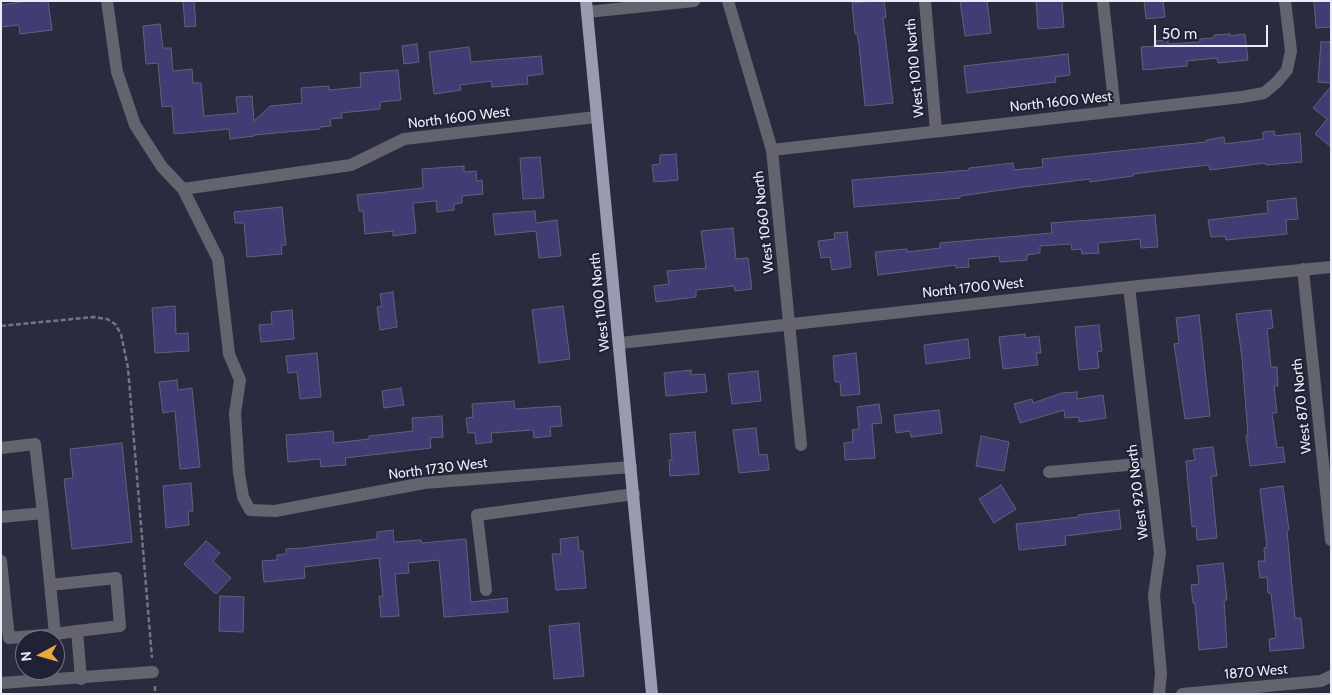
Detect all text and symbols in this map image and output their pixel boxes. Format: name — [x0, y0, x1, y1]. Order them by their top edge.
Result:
scale bar — [1157, 15, 1271, 47]
street label: West 1010 North — [902, 18, 928, 118]
text: 50 m — [1162, 25, 1197, 43]
street label: North 1600 West — [1009, 88, 1113, 116]
street label: North 1600 West — [407, 103, 511, 133]
street label: West 1060 North — [750, 170, 778, 274]
street label: West 1100 North — [586, 252, 614, 352]
street label: North 1700 West — [922, 274, 1024, 302]
street label: West 870 North — [1289, 357, 1315, 455]
street label: West 920 North — [1124, 443, 1152, 541]
street label: North 1730 West — [387, 455, 489, 483]
north arrow — [15, 630, 65, 680]
text: N — [17, 651, 36, 662]
street label: 1870 West — [1224, 661, 1288, 683]

